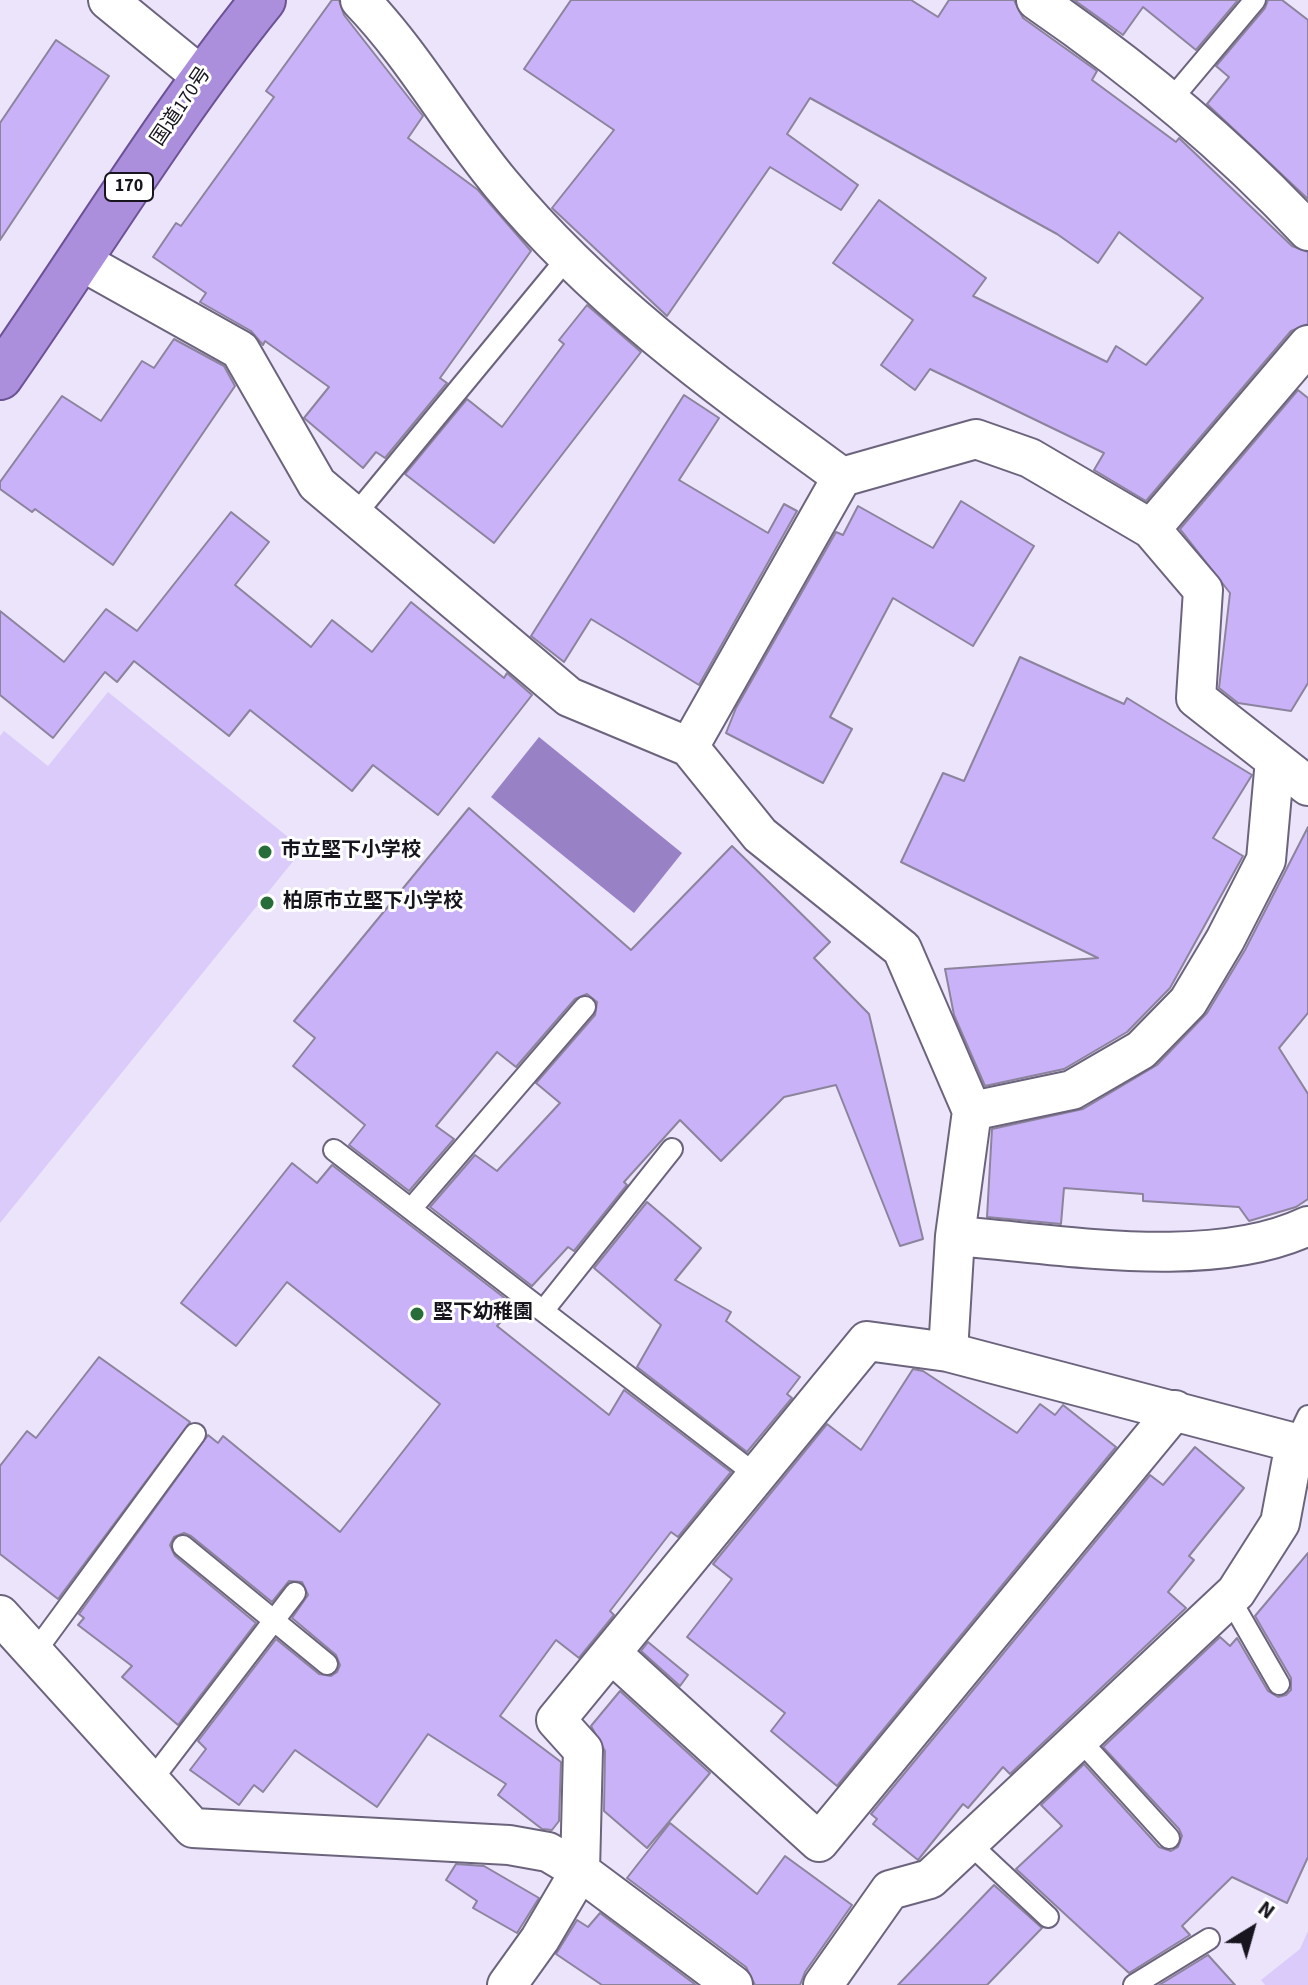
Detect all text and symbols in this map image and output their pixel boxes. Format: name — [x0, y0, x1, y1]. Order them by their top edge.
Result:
street label: 国道170号 — [147, 63, 217, 151]
road number: 170 — [105, 173, 153, 201]
place label: 市立堅下小学校 — [281, 840, 421, 864]
marker: 市立堅下小学校 — [256, 843, 274, 861]
place label: 柏原市立堅下小学校 — [283, 891, 463, 915]
marker: 柏原市立堅下小学校 — [258, 894, 276, 912]
place label: 堅下幼稚園 — [433, 1302, 533, 1326]
marker: 堅下幼稚園 — [408, 1305, 426, 1323]
north arrow — [1212, 1889, 1292, 1969]
text: N — [1251, 1893, 1282, 1927]

